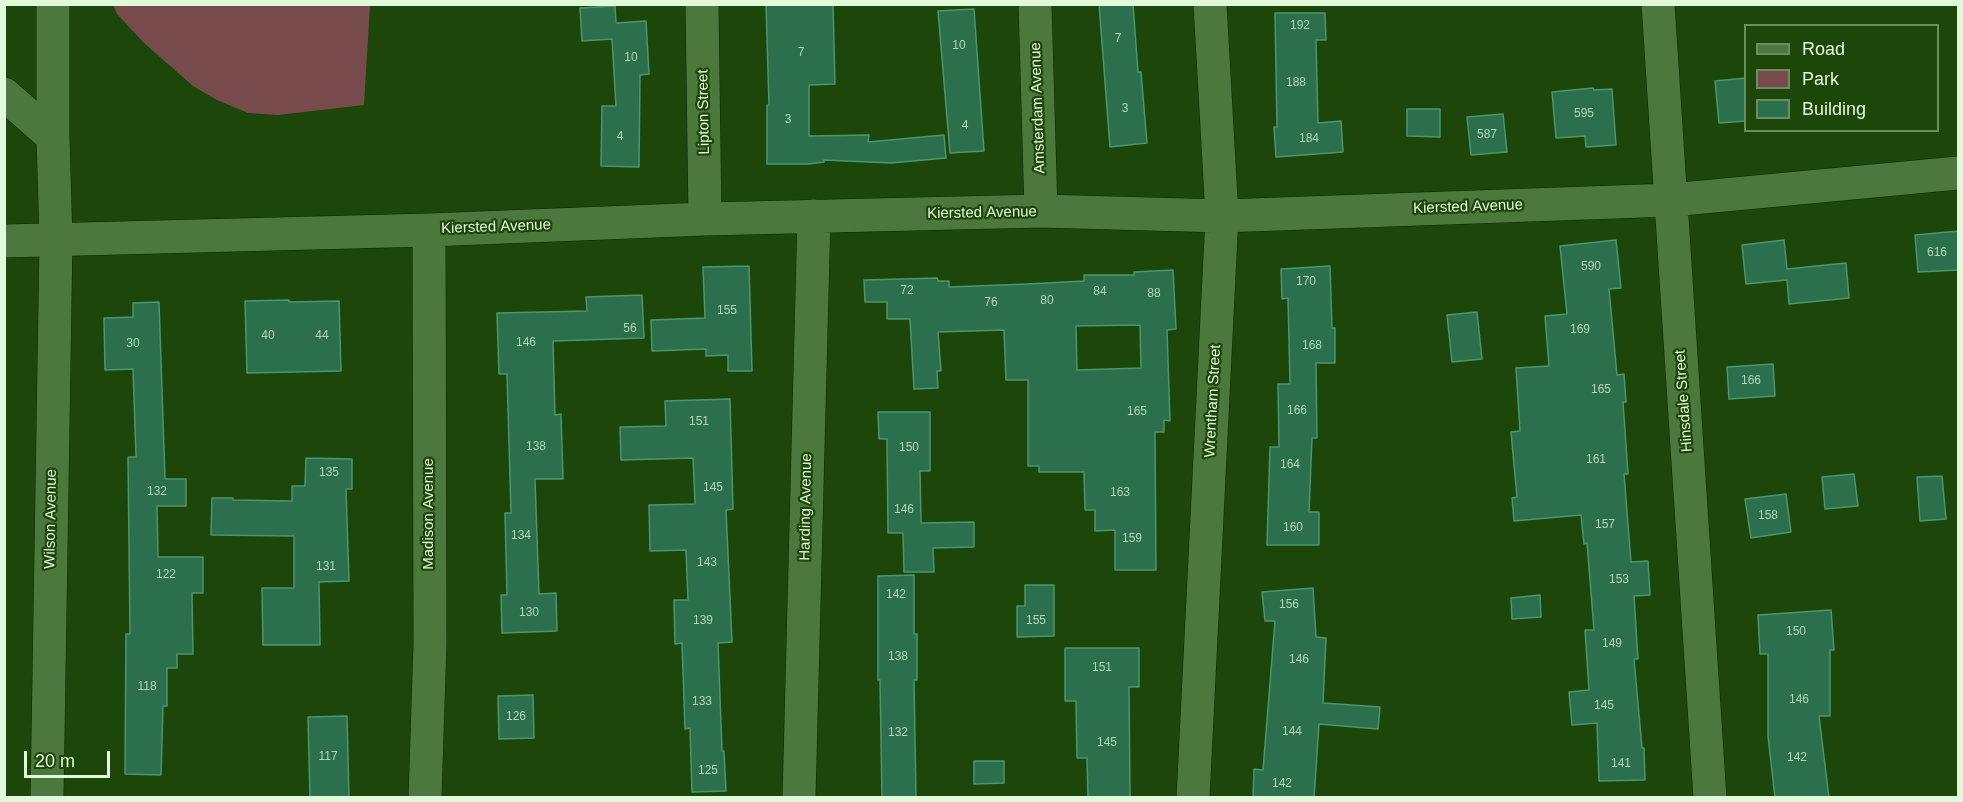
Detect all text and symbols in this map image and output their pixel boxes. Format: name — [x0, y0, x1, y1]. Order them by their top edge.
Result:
house number: 192 — [1290, 19, 1310, 33]
legend — [1744, 24, 1939, 132]
house number: 7 — [1115, 32, 1121, 46]
house number: 10 — [952, 39, 966, 53]
text: Road — [1802, 39, 1845, 59]
street label: Amsterdam Avenue — [1027, 42, 1049, 174]
house number: 7 — [798, 46, 804, 60]
house number: 10 — [624, 51, 638, 65]
street label: Lipton Street — [694, 69, 714, 155]
text: Park — [1802, 69, 1839, 89]
house number: 188 — [1286, 76, 1306, 90]
text: Building — [1802, 99, 1866, 119]
house number: 3 — [1122, 102, 1128, 116]
house number: 595 — [1574, 107, 1594, 121]
house number: 3 — [785, 113, 791, 127]
house number: 4 — [962, 119, 968, 133]
house number: 587 — [1477, 128, 1497, 142]
house number: 4 — [617, 130, 623, 144]
house number: 184 — [1299, 132, 1319, 146]
street label: Kiersted Avenue — [1413, 196, 1523, 218]
street label: Kiersted Avenue — [927, 203, 1037, 223]
street label: Kiersted Avenue — [441, 216, 551, 238]
house number: 616 — [1927, 246, 1947, 260]
house number: 590 — [1581, 260, 1601, 274]
house number: 170 — [1296, 275, 1316, 289]
house number: 72 — [900, 284, 914, 298]
house number: 84 — [1093, 285, 1107, 299]
house number: 88 — [1147, 287, 1161, 301]
house number: 80 — [1040, 294, 1054, 308]
house number: 76 — [984, 296, 998, 310]
house number: 155 — [717, 304, 737, 318]
house number: 56 — [623, 322, 637, 336]
house number: 169 — [1570, 323, 1590, 337]
house number: 40 — [261, 329, 275, 343]
house number: 44 — [315, 329, 329, 343]
house number: 146 — [516, 336, 536, 350]
house number: 30 — [126, 337, 140, 351]
house number: 168 — [1302, 339, 1322, 353]
street label: Wrentham Street — [1201, 344, 1225, 458]
street label: Hinsdale Street — [1671, 349, 1697, 453]
house number: 166 — [1741, 374, 1761, 388]
house number: 165 — [1591, 383, 1611, 397]
house number: 166 — [1287, 404, 1307, 418]
house number: 165 — [1127, 405, 1147, 419]
house number: 151 — [689, 415, 709, 429]
house number: 138 — [526, 440, 546, 454]
house number: 150 — [899, 441, 919, 455]
street label: Harding Avenue — [796, 453, 816, 561]
house number: 161 — [1586, 453, 1606, 467]
street label: Madison Avenue — [420, 458, 438, 570]
house number: 164 — [1280, 458, 1300, 472]
house number: 135 — [319, 466, 339, 480]
street label: Wilson Avenue — [41, 469, 61, 569]
house number: 145 — [703, 481, 723, 495]
house number: 132 — [147, 485, 167, 499]
house number: 163 — [1110, 486, 1130, 500]
house number: 146 — [894, 503, 914, 517]
house number: 158 — [1758, 509, 1778, 523]
house number: 157 — [1595, 518, 1615, 532]
house number: 160 — [1283, 521, 1303, 535]
house number: 134 — [511, 529, 531, 543]
house number: 159 — [1122, 532, 1142, 546]
house number: 143 — [697, 556, 717, 570]
house number: 131 — [316, 560, 336, 574]
house number: 122 — [156, 568, 176, 582]
house number: 153 — [1609, 573, 1629, 587]
house number: 142 — [886, 588, 906, 602]
house number: 156 — [1279, 598, 1299, 612]
house number: 130 — [519, 606, 539, 620]
house number: 139 — [693, 614, 713, 628]
house number: 155 — [1026, 614, 1046, 628]
house number: 150 — [1786, 625, 1806, 639]
house number: 149 — [1602, 637, 1622, 651]
house number: 138 — [888, 650, 908, 664]
house number: 146 — [1289, 653, 1309, 667]
house number: 151 — [1092, 661, 1112, 675]
house number: 118 — [137, 680, 157, 694]
house number: 146 — [1789, 693, 1809, 707]
house number: 133 — [692, 695, 712, 709]
house number: 145 — [1594, 699, 1614, 713]
house number: 126 — [506, 710, 526, 724]
house number: 144 — [1282, 725, 1302, 739]
house number: 132 — [888, 726, 908, 740]
house number: 145 — [1097, 736, 1117, 750]
scale bar — [27, 739, 112, 777]
house number: 117 — [318, 750, 338, 764]
text: 20 m — [35, 751, 75, 771]
house number: 142 — [1787, 751, 1807, 765]
house number: 141 — [1611, 757, 1631, 771]
house number: 125 — [698, 764, 718, 778]
house number: 142 — [1272, 777, 1292, 791]

